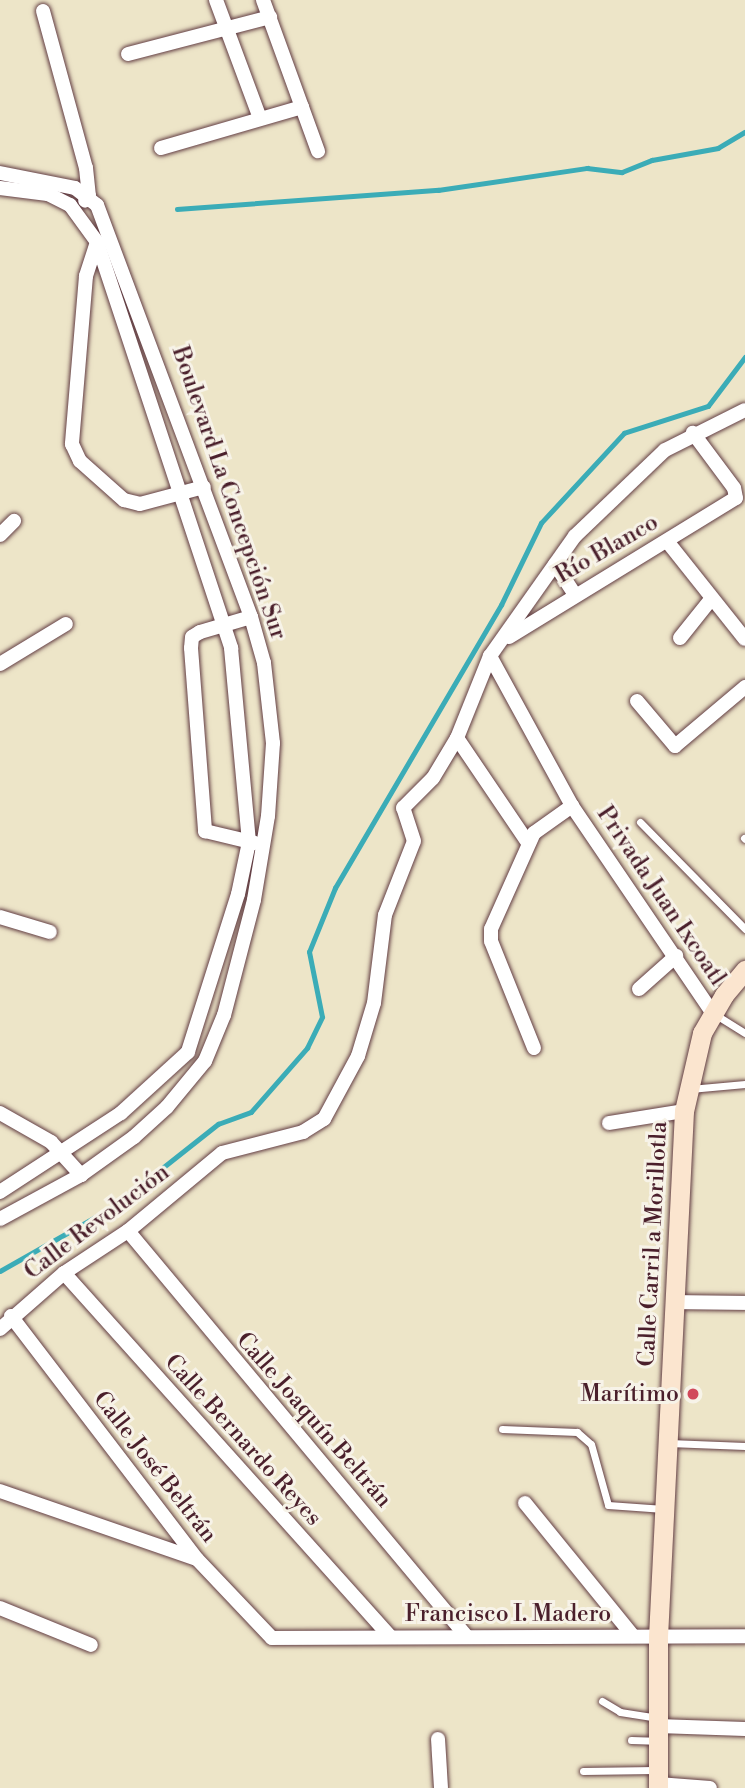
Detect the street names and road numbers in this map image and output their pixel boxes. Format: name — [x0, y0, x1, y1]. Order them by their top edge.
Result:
street label: Boulevard La Concepción Sur — [166, 343, 292, 643]
street label: Río Blanco — [551, 509, 663, 589]
street label: Privada Juan Ixcoatl — [591, 801, 731, 991]
street label: Calle Carril a Morillotla — [633, 1121, 673, 1367]
street label: Calle Revolución — [19, 1159, 175, 1285]
street label: Calle Joaquín Beltrán — [230, 1327, 398, 1513]
street label: Calle Bernardo Reyes — [159, 1349, 327, 1531]
street label: Calle José Beltrán — [87, 1386, 223, 1548]
street label: Francisco I. Madero — [405, 1600, 611, 1628]

